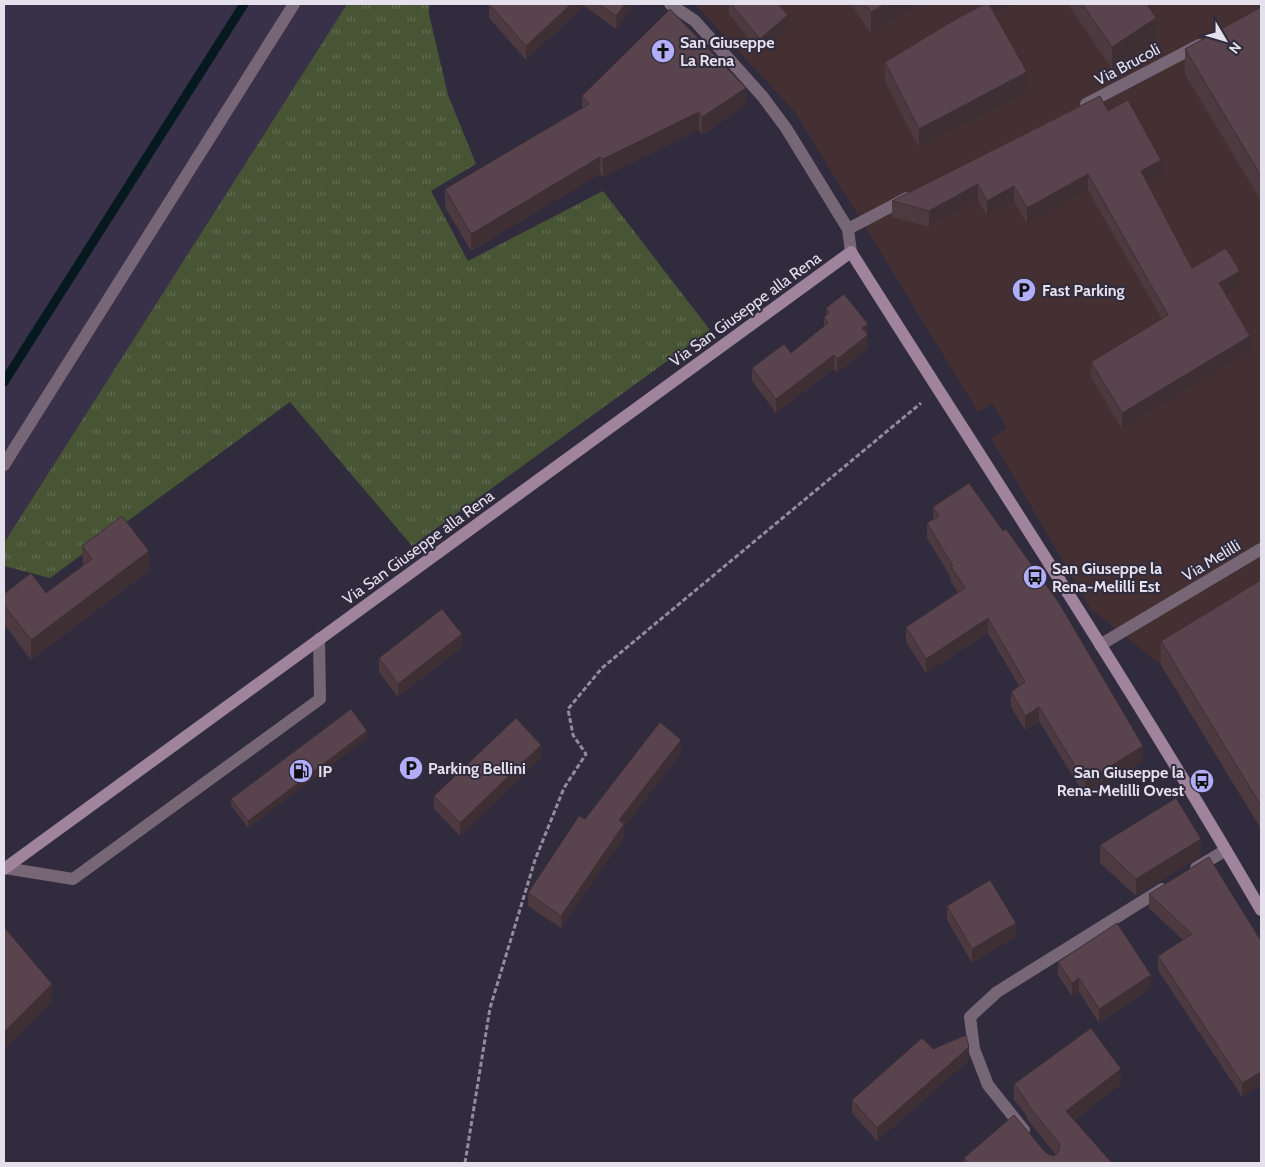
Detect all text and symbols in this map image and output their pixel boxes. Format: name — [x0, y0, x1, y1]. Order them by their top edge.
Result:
north arrow — [1200, 15, 1250, 65]
place label: San Giuseppe La Rena — [680, 33, 774, 70]
church icon: San Giuseppe La Rena — [650, 38, 676, 64]
street label: Via Brucoli — [1091, 39, 1163, 90]
text: N — [1225, 39, 1245, 57]
street label: Via San Giuseppe alla Rena — [666, 248, 825, 371]
parking icon: Fast Parking — [1011, 277, 1037, 303]
place label: Fast Parking — [1042, 281, 1125, 300]
street label: Via San Giuseppe alla Rena — [339, 486, 498, 609]
street label: Via Melilli — [1179, 536, 1244, 585]
place label: San Giuseppe la Rena-Melilli Est — [1052, 559, 1162, 596]
bus stop icon: San Giuseppe la Rena-Melilli Est — [1022, 564, 1048, 590]
parking icon: Parking Bellini — [398, 755, 424, 781]
fuel station icon: IP — [288, 758, 314, 784]
place label: Parking Bellini — [428, 759, 526, 778]
place label: IP — [318, 762, 333, 781]
place label: San Giuseppe la Rena-Melilli Ovest — [1057, 763, 1184, 800]
bus stop icon: San Giuseppe la Rena-Melilli Ovest — [1189, 768, 1215, 794]

